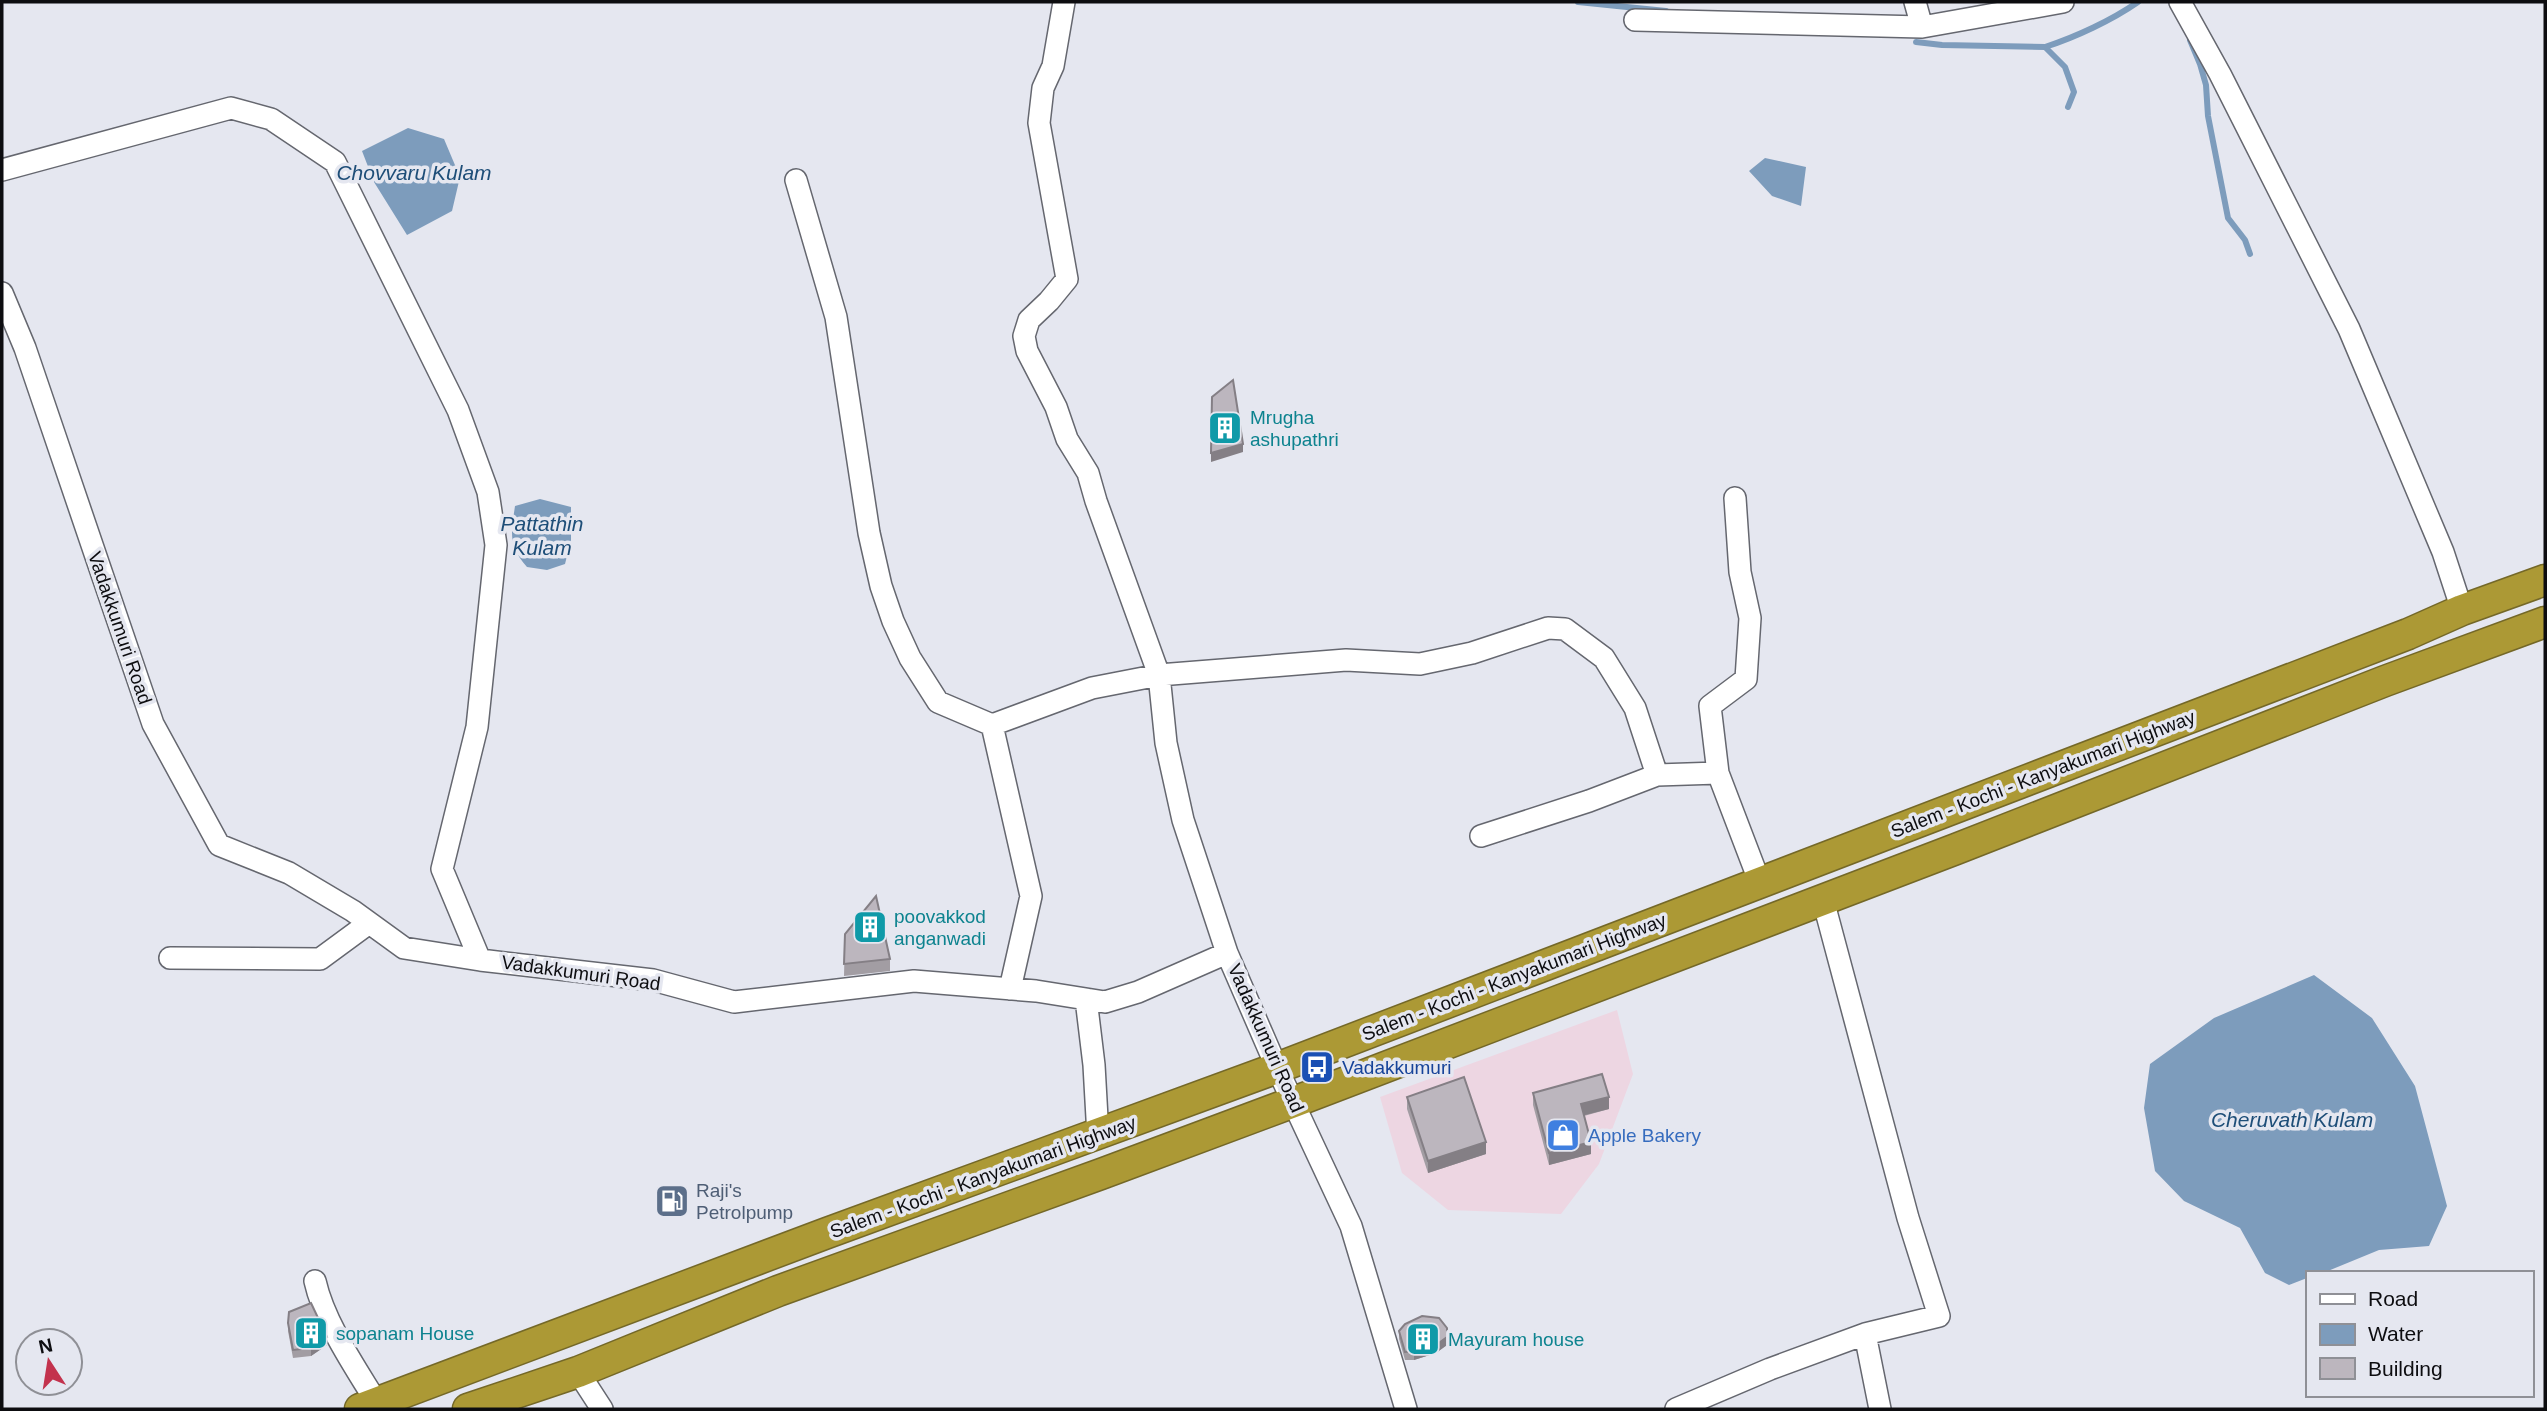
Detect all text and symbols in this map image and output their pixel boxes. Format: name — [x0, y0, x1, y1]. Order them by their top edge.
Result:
water label: Chovvaru Kulam — [336, 161, 492, 184]
place label: Mrugha ashupathri — [1250, 407, 1339, 450]
building icon: Mrugha ashupathri — [1206, 409, 1244, 447]
water label: Pattathin Kulam — [501, 512, 583, 559]
street label: Vadakkumuri Road — [84, 549, 156, 707]
street label: Salem - Kochi - Kanyakumari Highway — [1888, 706, 2199, 842]
place label: poovakkod anganwadi — [894, 906, 986, 949]
building icon: poovakkod anganwadi — [851, 908, 889, 946]
street label: Salem - Kochi - Kanyakumari Highway — [1359, 909, 1670, 1045]
street label: Vadakkumuri Road — [500, 951, 662, 995]
street label: Vadakkumuri Road — [1224, 961, 1308, 1115]
bus stop icon: Vadakkumuri — [1298, 1048, 1336, 1086]
place label: Vadakkumuri — [1342, 1057, 1451, 1078]
water label: Cheruvath Kulam — [2211, 1108, 2373, 1131]
street label: Salem - Kochi - Kanyakumari Highway — [827, 1112, 1139, 1242]
shop icon: Apple Bakery — [1544, 1116, 1582, 1154]
place label: Apple Bakery — [1588, 1125, 1702, 1146]
place label: Raji's Petrolpump — [696, 1180, 793, 1223]
fuel station icon: Raji's Petrolpump — [653, 1182, 691, 1220]
legend — [2306, 1271, 2533, 1397]
text: Road — [2368, 1287, 2418, 1310]
building icon: sopanam House — [292, 1314, 330, 1352]
building icon: Mayuram house — [1404, 1320, 1442, 1358]
text: Water — [2368, 1322, 2423, 1345]
place label: sopanam House — [336, 1323, 474, 1344]
north arrow — [14, 1327, 84, 1397]
place label: Mayuram house — [1448, 1329, 1584, 1350]
text: N — [37, 1334, 54, 1358]
text: Building — [2368, 1357, 2443, 1380]

